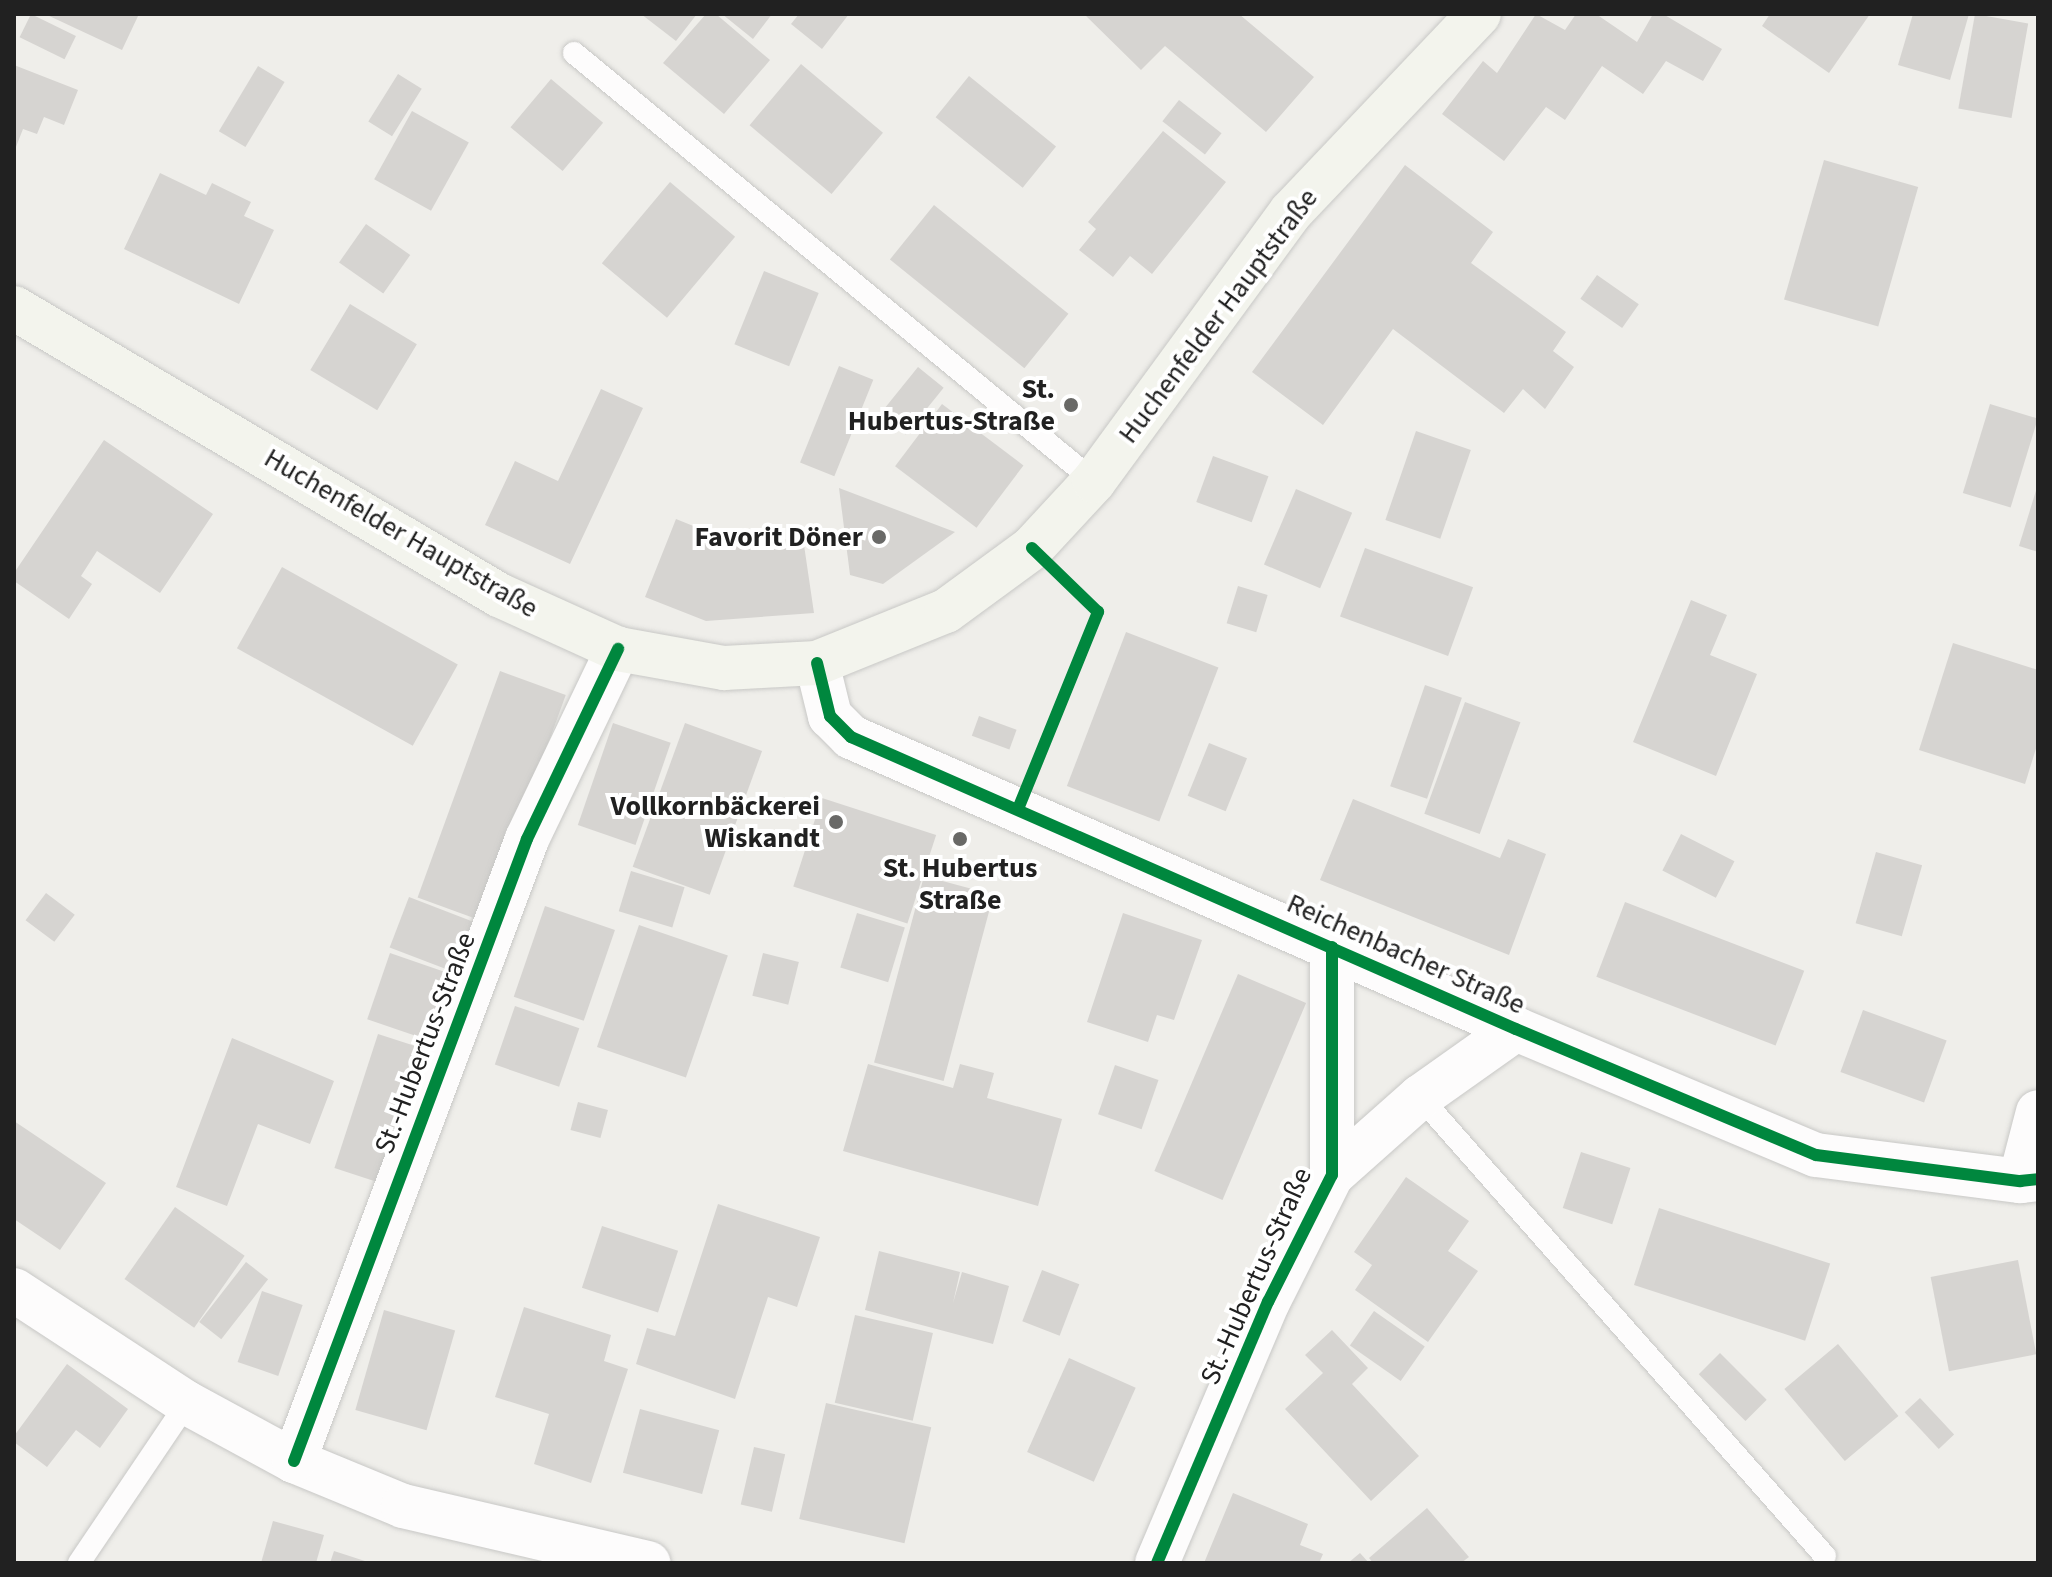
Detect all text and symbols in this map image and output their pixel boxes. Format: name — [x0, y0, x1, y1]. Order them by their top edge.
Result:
street label: Huchenfelder Hauptstraße — [1111, 182, 1325, 450]
place label: St. Hubertus-Straße — [848, 372, 1055, 438]
marker: St. Hubertus-Straße — [1062, 396, 1080, 414]
street label: Huchenfelder Hauptstraße — [258, 441, 544, 625]
place label: Favorit Döner — [695, 520, 863, 554]
marker: Favorit Döner — [870, 528, 888, 546]
place label: Vollkornbäckerei Wiskandt — [610, 789, 820, 855]
marker: Vollkornbäckerei Wiskandt — [827, 813, 845, 831]
marker: St. Hubertus Straße — [951, 830, 969, 848]
place label: St. Hubertus Straße — [883, 851, 1037, 917]
street label: Reichenbacher Straße — [1282, 886, 1530, 1022]
street label: St.-Hubertus-Straße — [367, 928, 483, 1158]
street label: St.-Hubertus-Straße — [1193, 1162, 1319, 1390]

